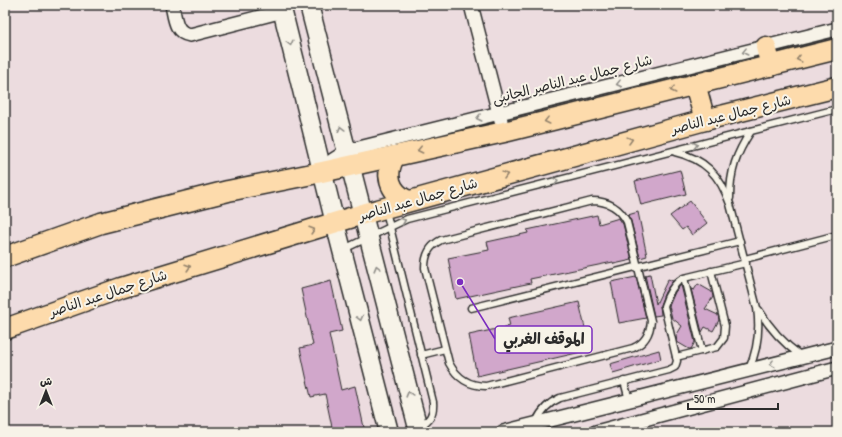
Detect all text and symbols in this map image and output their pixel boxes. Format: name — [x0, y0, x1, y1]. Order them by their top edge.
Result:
one-way arrow — [286, 40, 294, 46]
one-way arrow — [742, 48, 748, 56]
street label: شارع جمال عبد الناصر الجانبى — [490, 49, 654, 109]
one-way arrow — [796, 54, 802, 62]
one-way arrow — [616, 79, 622, 87]
one-way arrow — [670, 85, 677, 94]
street label: شارع جمال عبد الناصر — [668, 89, 793, 139]
one-way arrow — [476, 114, 482, 122]
one-way arrow — [544, 116, 551, 125]
one-way arrow — [337, 126, 346, 133]
one-way arrow — [626, 136, 633, 145]
one-way arrow — [692, 142, 699, 150]
one-way arrow — [417, 146, 423, 154]
one-way arrow — [501, 171, 508, 180]
street label: شارع جمال عبد الناصر — [355, 172, 480, 226]
one-way arrow — [552, 177, 559, 186]
one-way arrow — [400, 217, 407, 225]
one-way arrow — [308, 226, 315, 234]
one-way arrow — [184, 263, 191, 272]
street label: شارع جمال عبد الناصر — [45, 264, 170, 322]
one-way arrow — [373, 265, 382, 272]
one-way arrow — [355, 314, 364, 321]
callout: الموقف الغربي — [495, 326, 592, 353]
text: الموقف الغربي — [503, 328, 585, 353]
one-way arrow — [769, 360, 775, 368]
north arrow — [26, 371, 66, 411]
text: ش — [40, 374, 52, 388]
scale bar — [688, 385, 778, 411]
text: 50 m — [694, 390, 715, 407]
one-way arrow — [406, 391, 414, 397]

